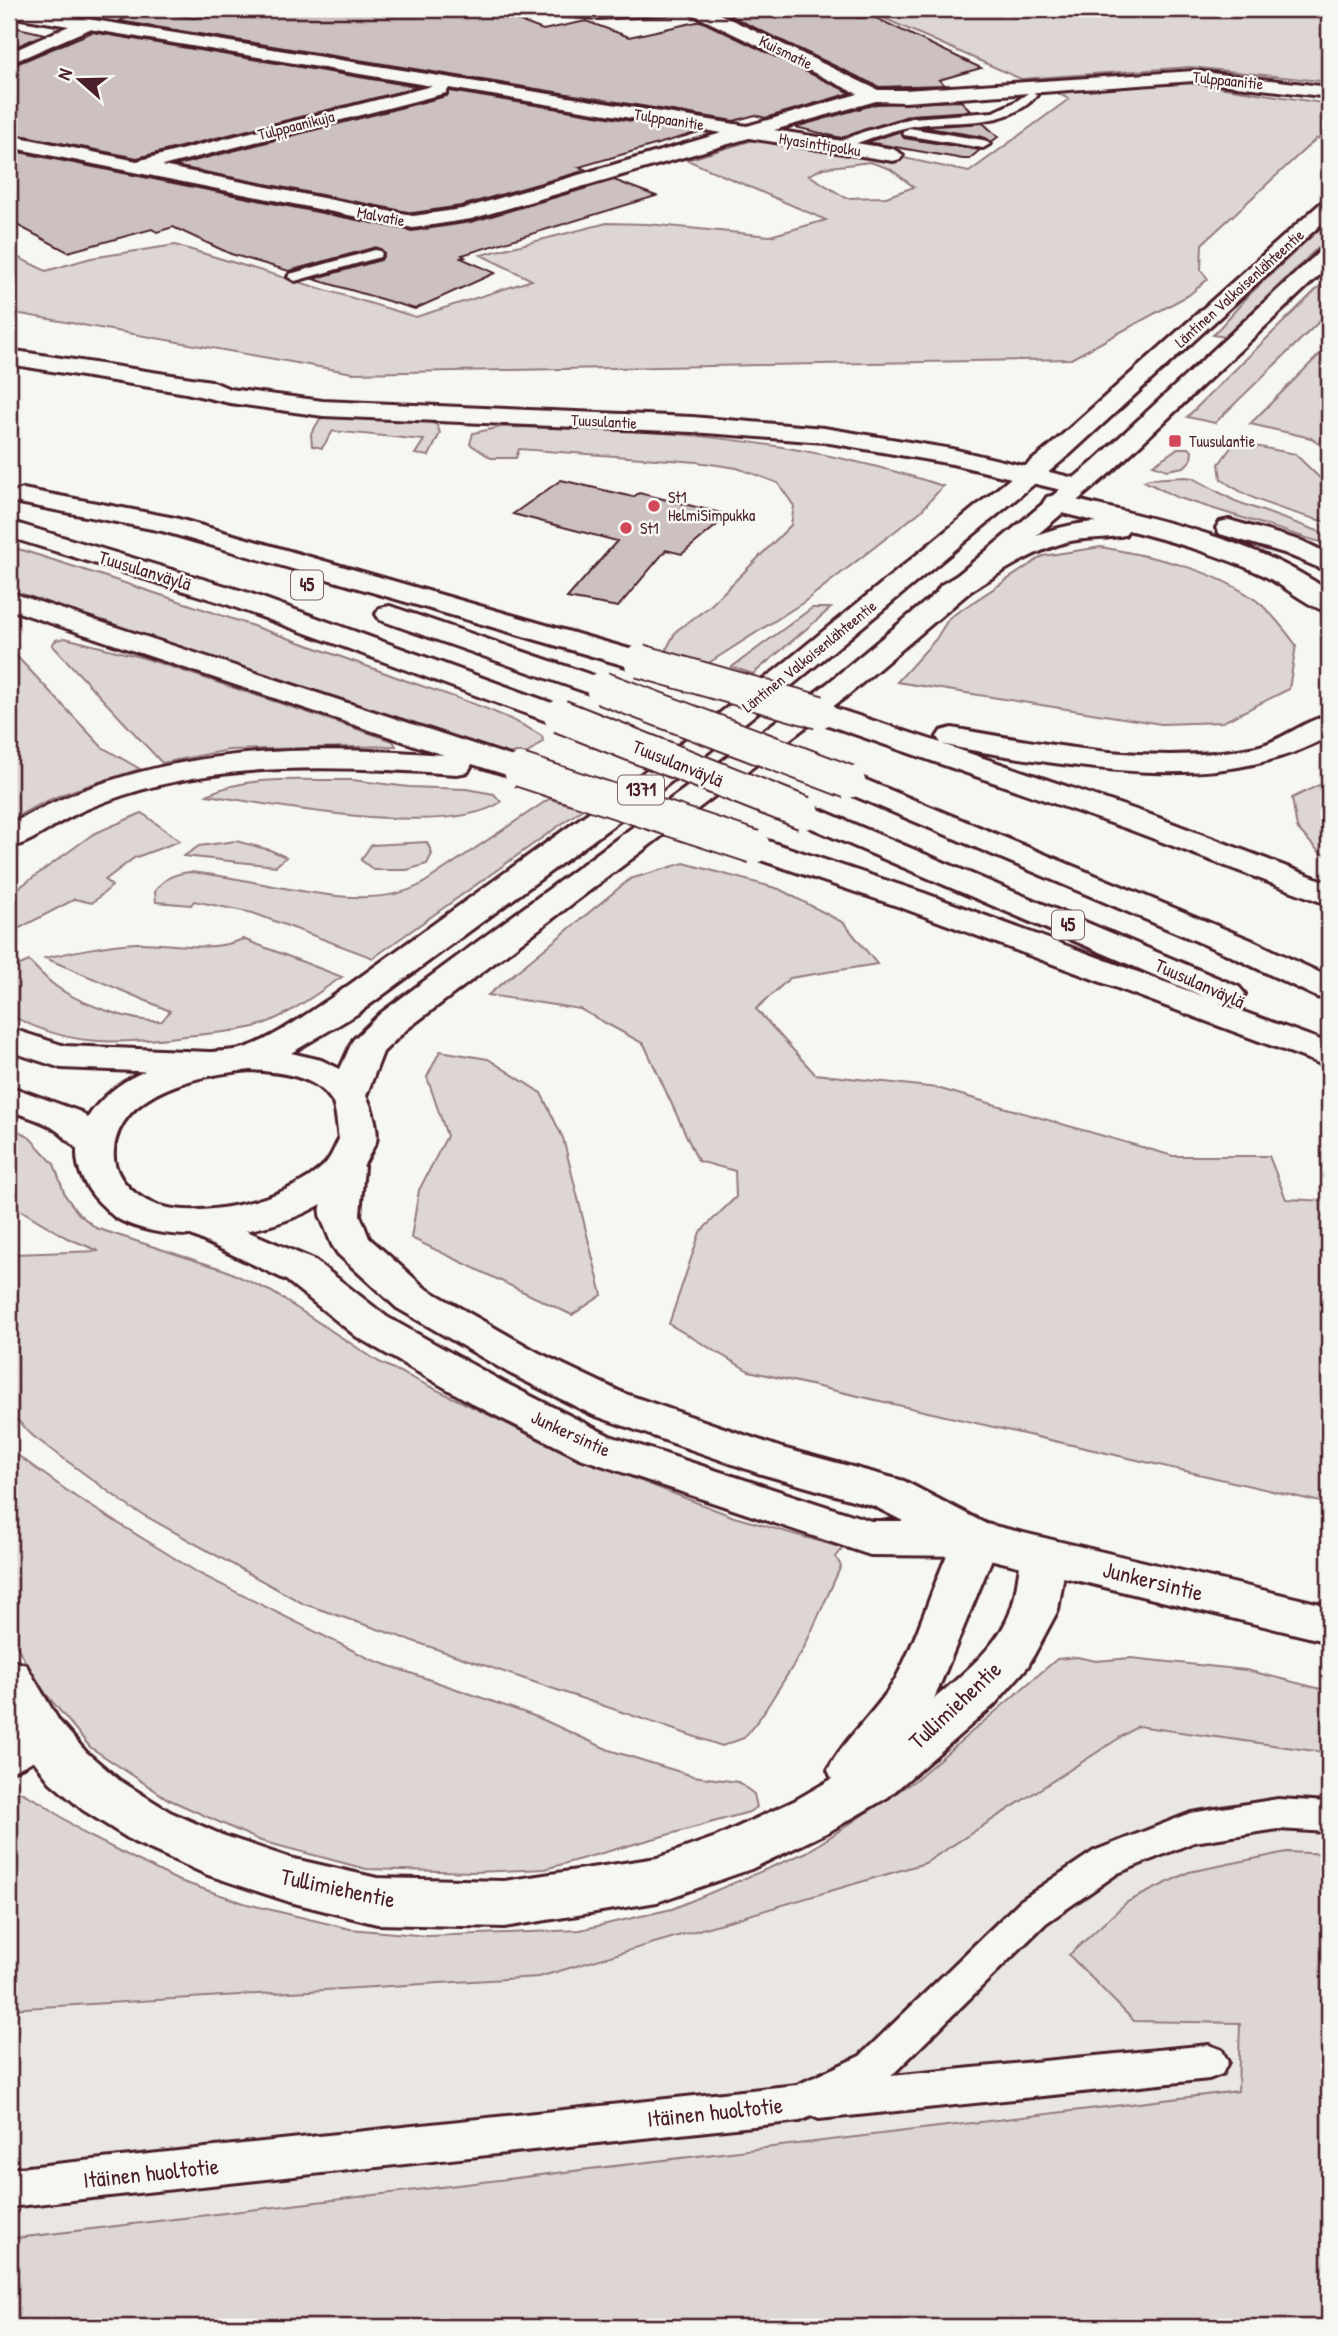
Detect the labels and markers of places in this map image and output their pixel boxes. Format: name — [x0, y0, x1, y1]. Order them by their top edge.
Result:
place label: Tuusulantie — [1189, 430, 1256, 452]
marker: Tuusulantie — [1167, 433, 1183, 449]
place label: St1 HelmiSimpukka — [668, 486, 755, 526]
marker: St1 HelmiSimpukka — [646, 498, 662, 514]
place label: St1 — [640, 517, 659, 539]
marker: St1 — [618, 520, 634, 536]

